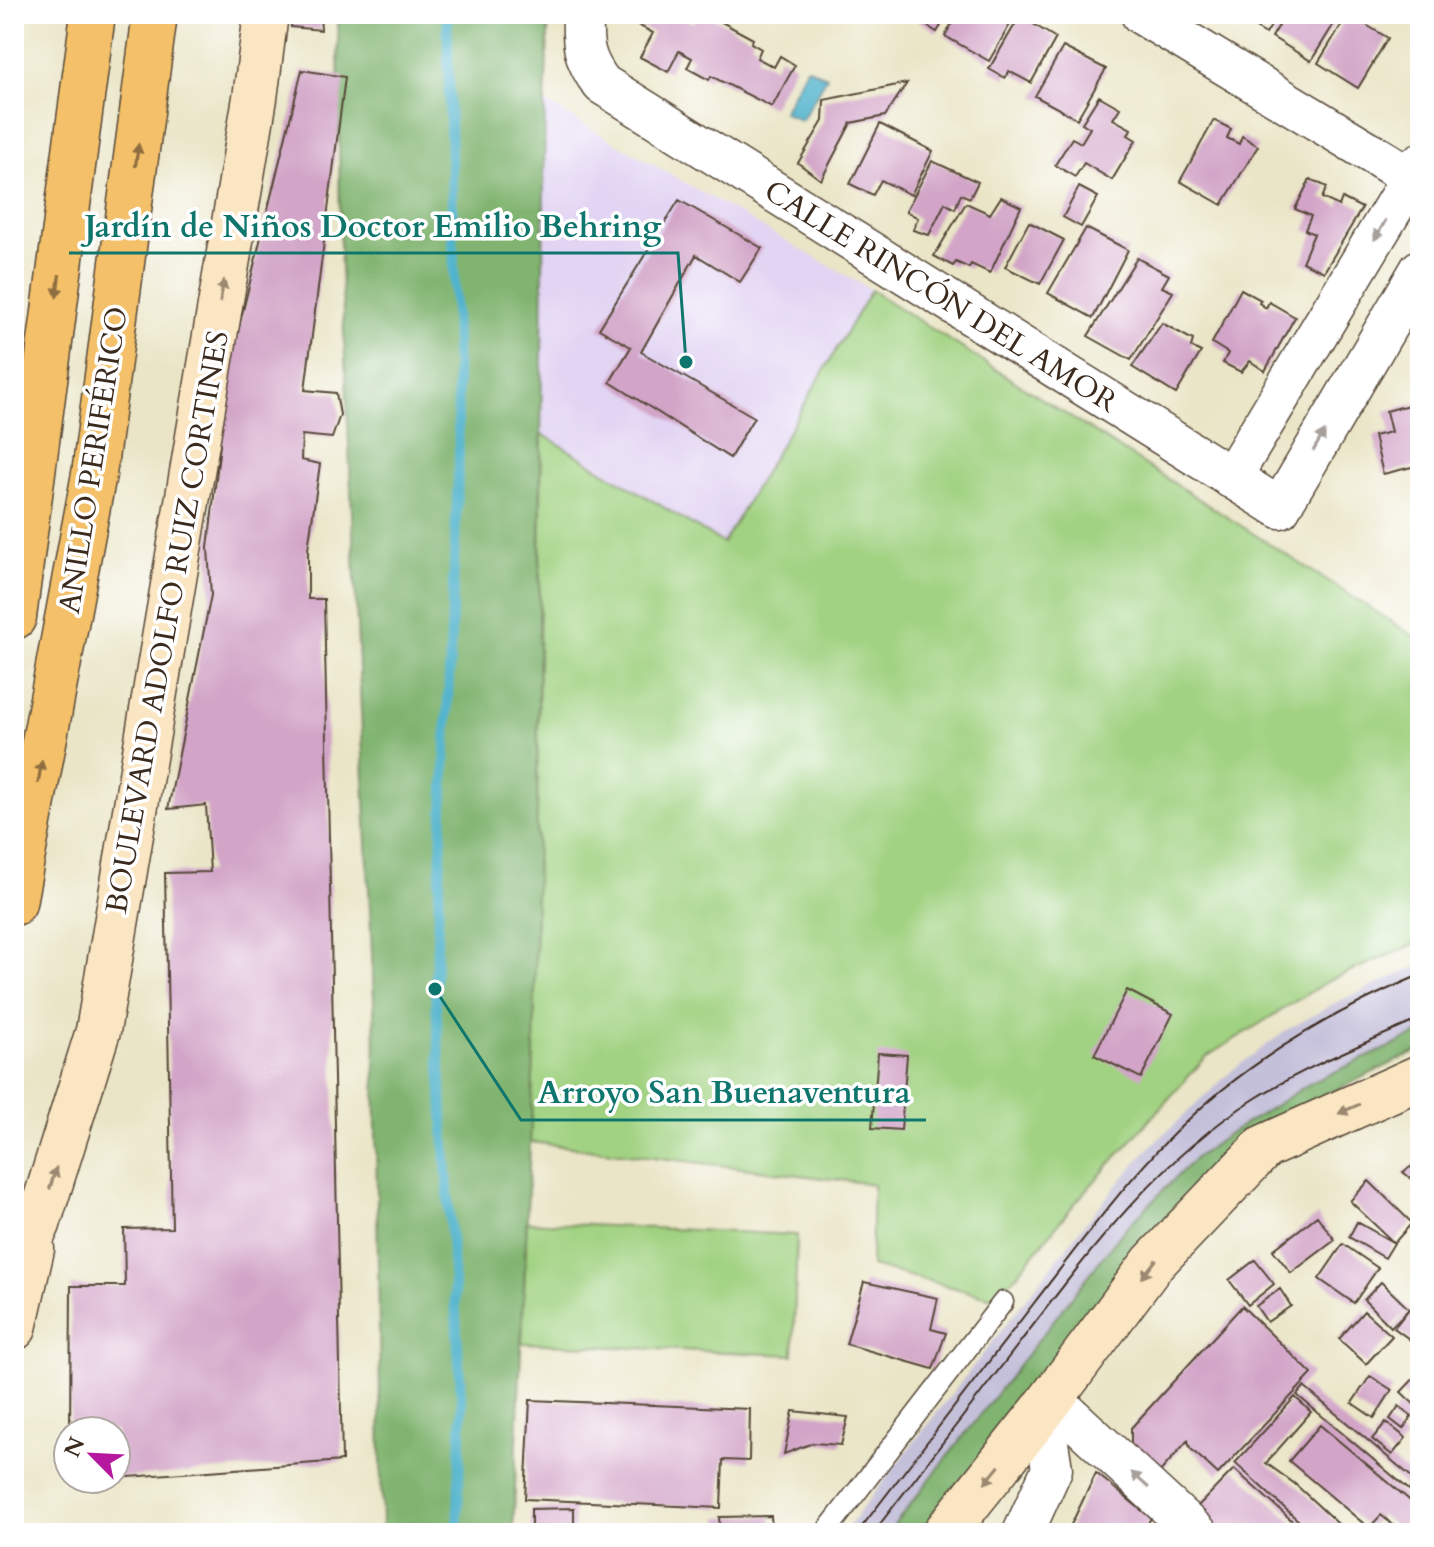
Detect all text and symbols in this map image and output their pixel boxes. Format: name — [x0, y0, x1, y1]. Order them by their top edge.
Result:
one-way arrow — [130, 142, 143, 167]
street label: CALLE RINCÓN DEL AMOR — [756, 171, 1125, 422]
callout: Jardín de Niños Doctor Emilio Behring — [69, 197, 678, 253]
text: Jardín de Niños Doctor Emilio Behring — [81, 205, 661, 249]
one-way arrow — [1373, 219, 1387, 241]
one-way arrow — [51, 274, 64, 299]
one-way arrow — [217, 278, 229, 303]
street label: ANILLO PERIFÉRICO — [49, 304, 138, 617]
street label: BOULEVARD ADOLFO RUIZ CORTINES — [96, 328, 239, 917]
one-way arrow — [1312, 429, 1326, 452]
one-way arrow — [35, 759, 47, 784]
callout: Arroyo San Buenaventura — [521, 1064, 926, 1120]
text: Arroyo San Buenaventura — [537, 1071, 911, 1115]
one-way arrow — [1337, 1102, 1361, 1116]
one-way arrow — [47, 1165, 59, 1189]
one-way arrow — [1142, 1259, 1158, 1279]
north arrow — [52, 1415, 132, 1495]
text: N — [57, 1432, 92, 1462]
one-way arrow — [984, 1465, 1000, 1485]
one-way arrow — [1130, 1472, 1149, 1490]

